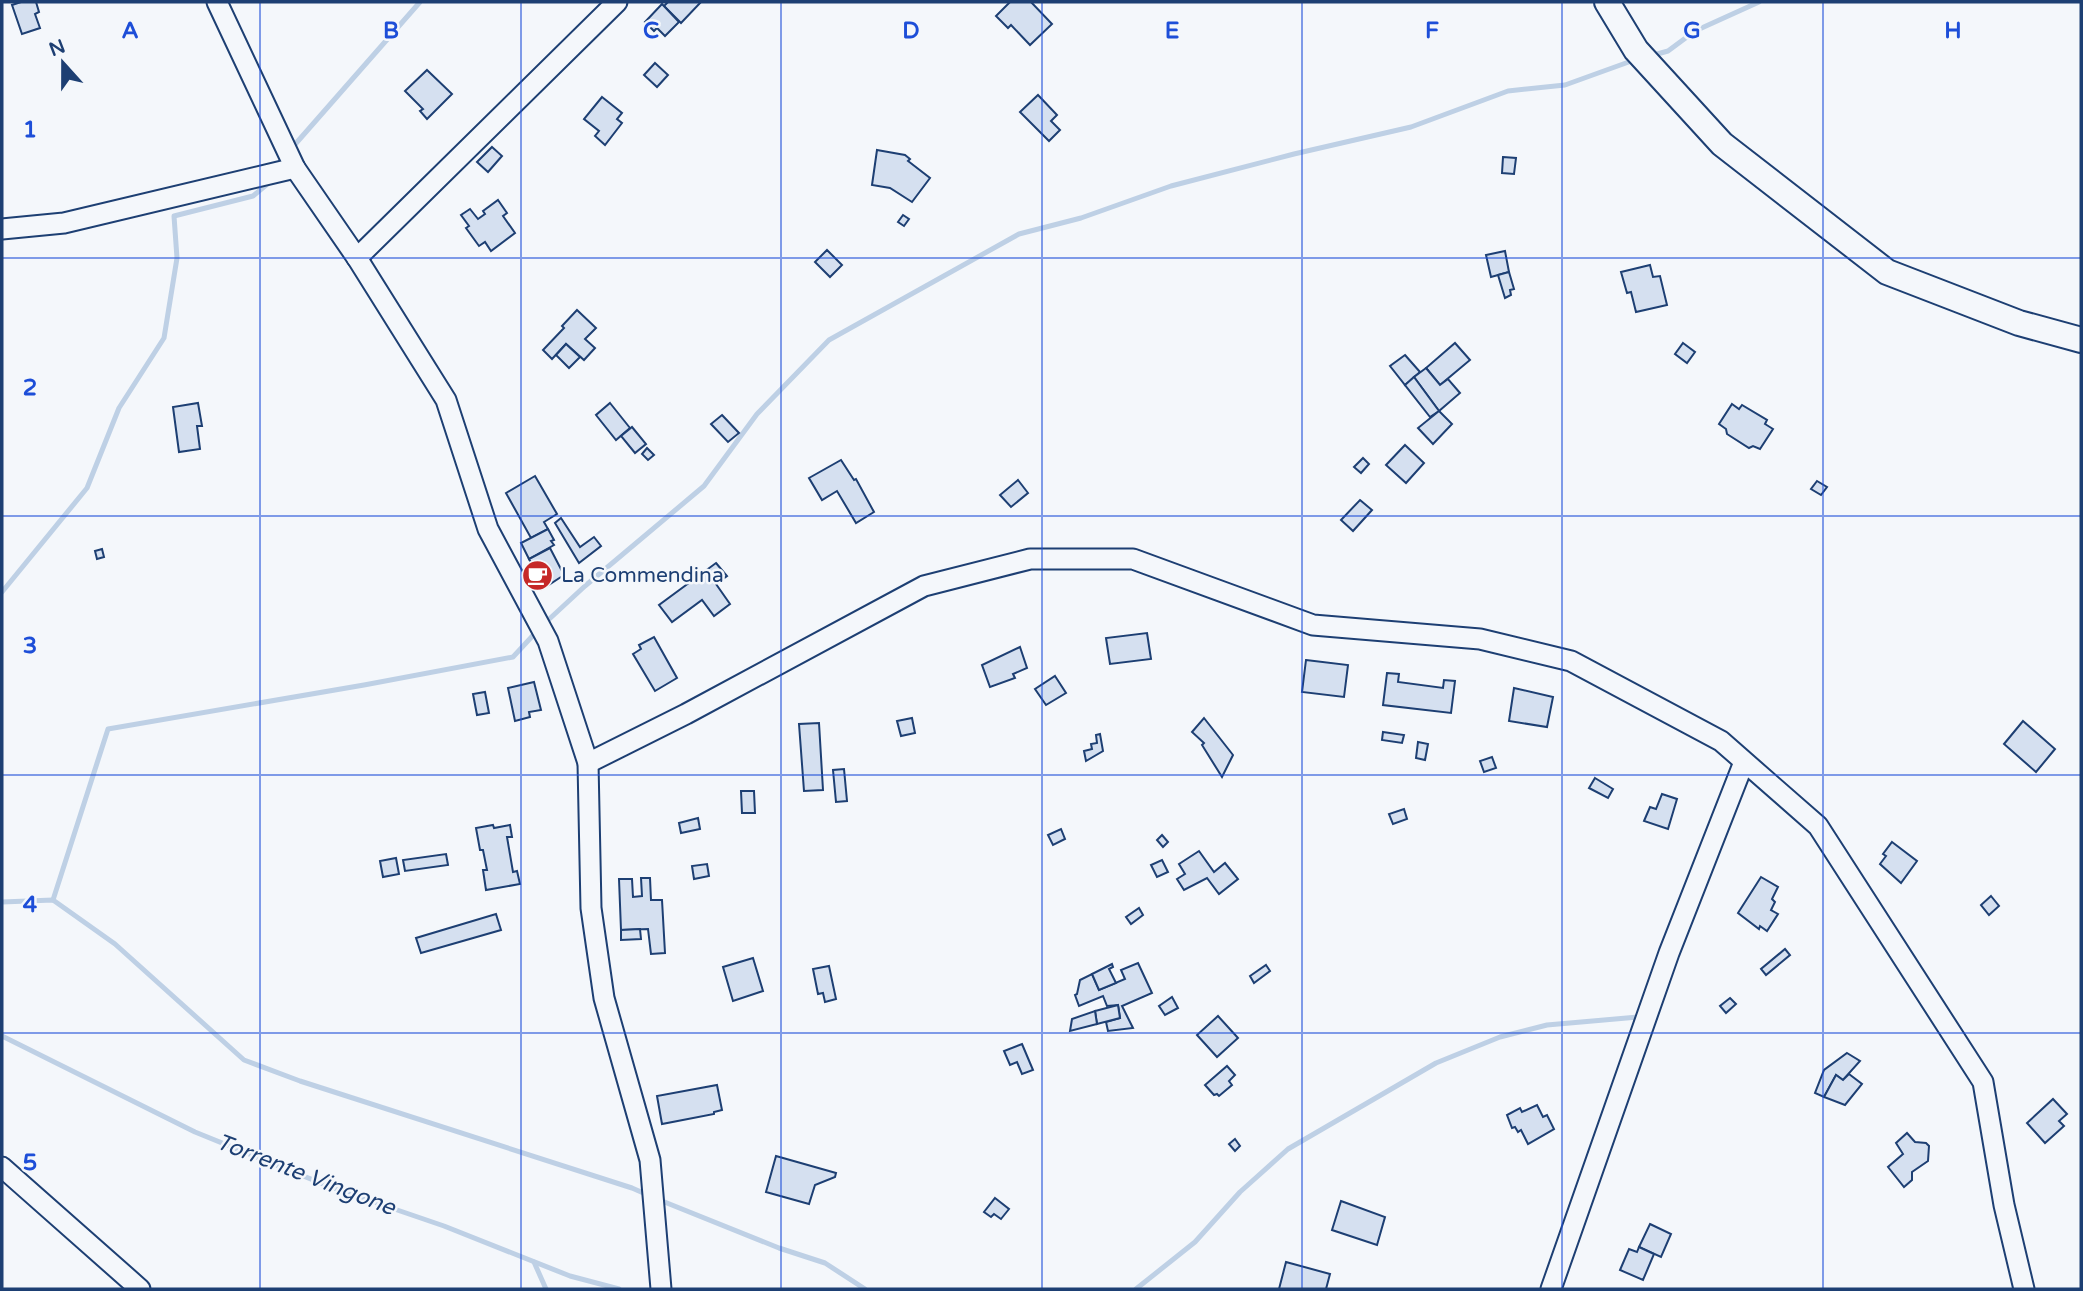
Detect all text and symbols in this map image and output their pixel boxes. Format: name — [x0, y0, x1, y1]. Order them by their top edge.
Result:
text: A — [121, 17, 139, 45]
text: B — [383, 17, 399, 45]
text: C — [643, 17, 659, 45]
text: D — [902, 17, 920, 45]
text: E — [1165, 17, 1179, 45]
text: F — [1425, 17, 1439, 45]
text: G — [1683, 17, 1701, 45]
text: H — [1944, 17, 1962, 45]
north arrow — [28, 28, 98, 98]
text: N — [46, 35, 68, 61]
text: 1 — [23, 116, 37, 144]
text: 2 — [23, 374, 37, 402]
cafe icon: La Commendina — [521, 558, 555, 592]
place label: La Commendina — [561, 563, 724, 588]
text: 3 — [23, 632, 37, 660]
text: 4 — [23, 891, 38, 919]
water label: Torrente Vingone — [212, 1128, 401, 1223]
text: 5 — [23, 1149, 37, 1177]

